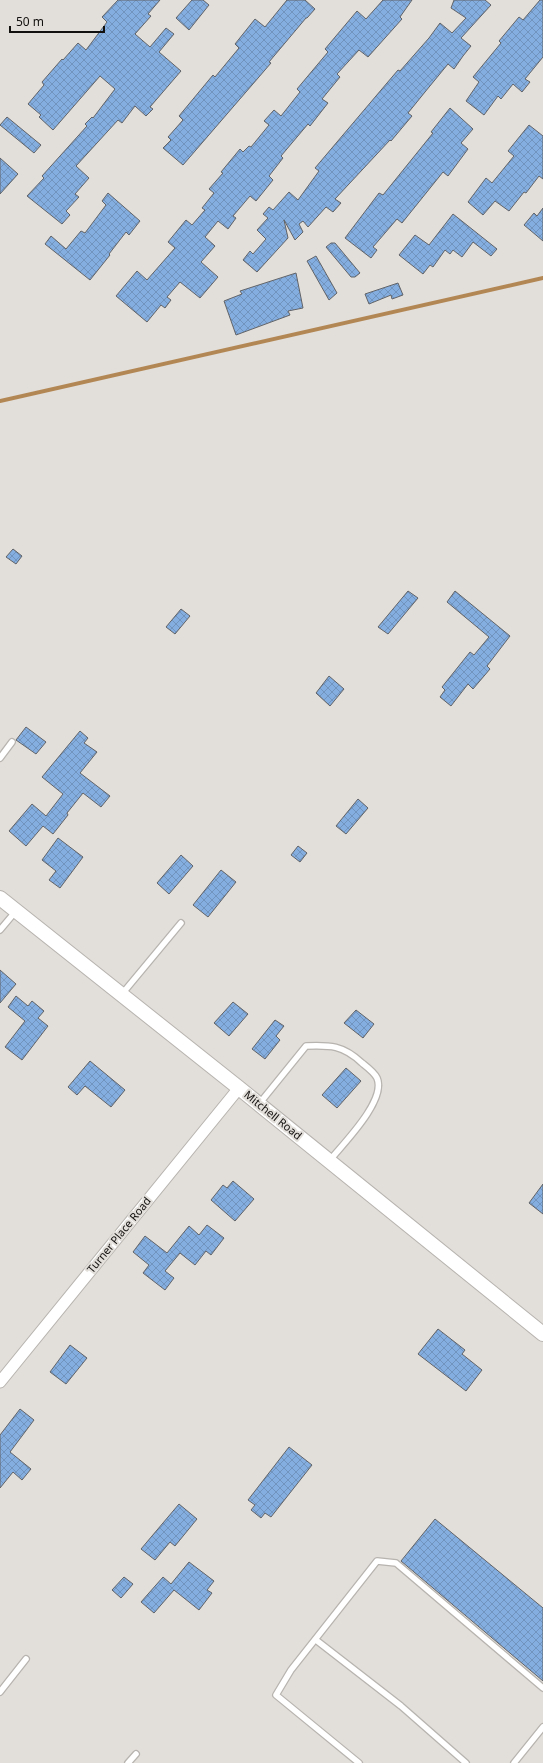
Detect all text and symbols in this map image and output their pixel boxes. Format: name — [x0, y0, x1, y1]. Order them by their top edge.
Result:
scale bar — [10, 8, 104, 34]
text: 50 m — [16, 13, 44, 30]
street label: Mitchell Road — [241, 1087, 305, 1142]
street label: Turner Place Road — [83, 1194, 154, 1276]

